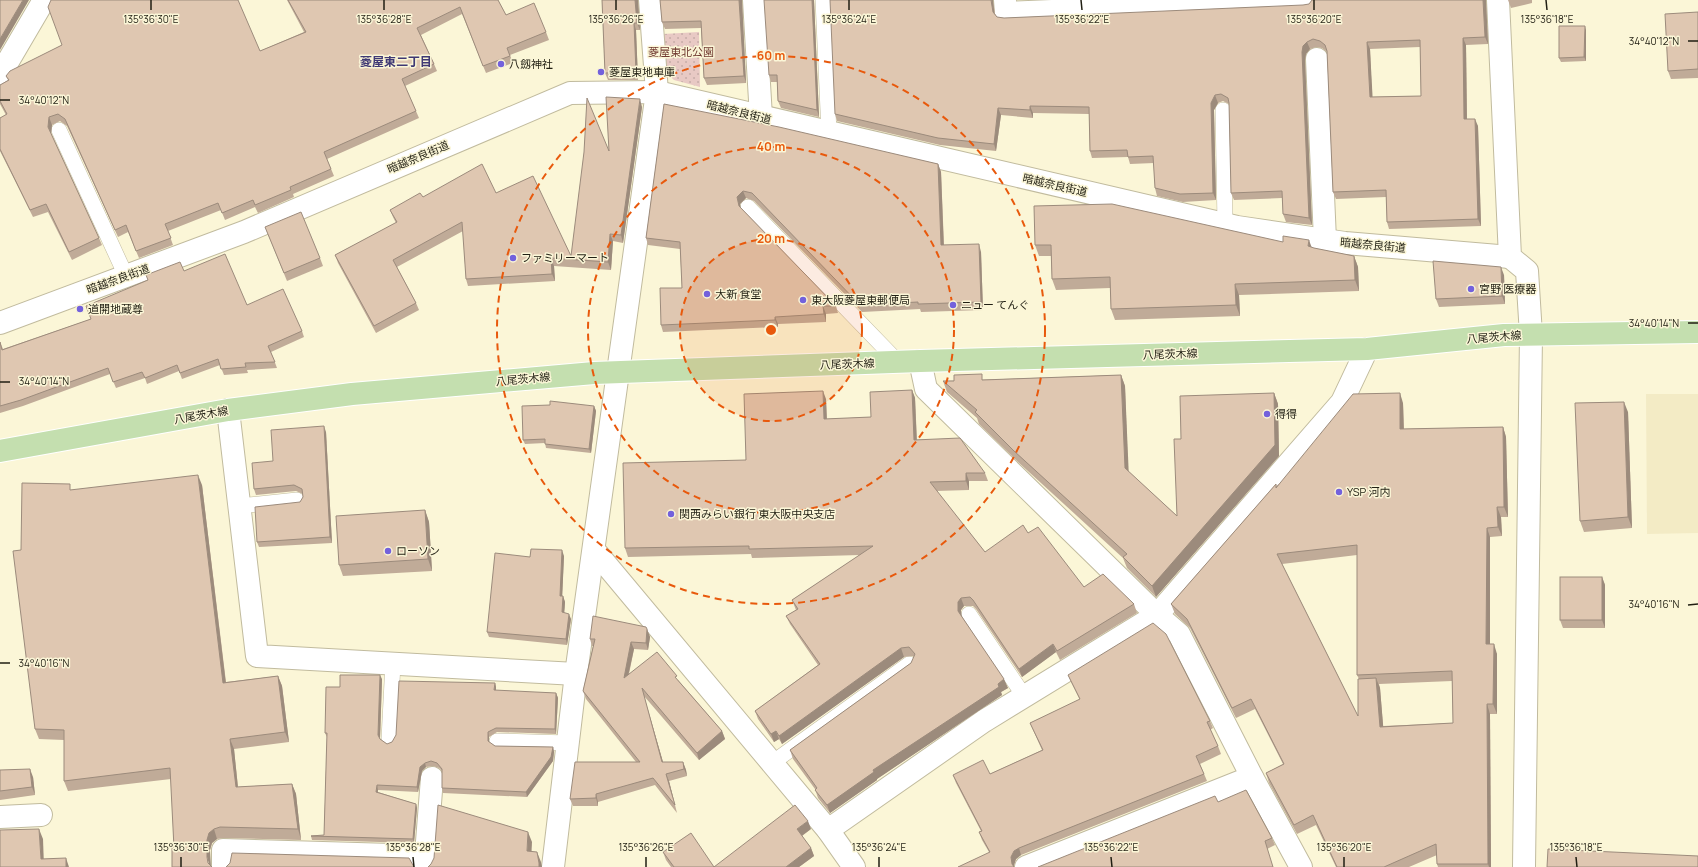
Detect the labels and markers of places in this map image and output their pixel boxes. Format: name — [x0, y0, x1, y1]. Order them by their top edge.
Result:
place label: 八劔神社 — [509, 56, 553, 71]
marker: 八劔神社 — [496, 59, 506, 69]
place label: 菱屋東地車庫 — [609, 64, 675, 79]
marker: 菱屋東地車庫 — [596, 67, 606, 77]
place label: ファミリーマート — [521, 250, 609, 265]
marker: ファミリーマート — [508, 253, 518, 263]
place label: 宮野 医療器 — [1479, 281, 1536, 296]
marker: 宮野 医療器 — [1466, 284, 1476, 294]
place label: 大新 食堂 — [715, 286, 761, 301]
marker: 大新 食堂 — [702, 289, 712, 299]
place label: 東大阪菱屋東郵便局 — [811, 292, 910, 307]
marker: 東大阪菱屋東郵便局 — [798, 295, 808, 305]
place label: ニュー てんぐ — [961, 297, 1029, 312]
marker: ニュー てんぐ — [948, 300, 958, 310]
place label: 道開地蔵尊 — [88, 301, 143, 316]
marker: 道開地蔵尊 — [75, 304, 85, 314]
centre of rings — [764, 323, 778, 337]
place label: 得得 — [1275, 406, 1297, 421]
marker: 得得 — [1262, 409, 1272, 419]
place label: YSP 河内 — [1347, 484, 1390, 499]
marker: YSP 河内 — [1334, 487, 1344, 497]
place label: 関西みらい銀行 東大阪中央支店 — [679, 506, 835, 521]
marker: 関西みらい銀行 東大阪中央支店 — [666, 509, 676, 519]
place label: ローソン — [396, 543, 440, 558]
marker: ローソン — [383, 546, 393, 556]

